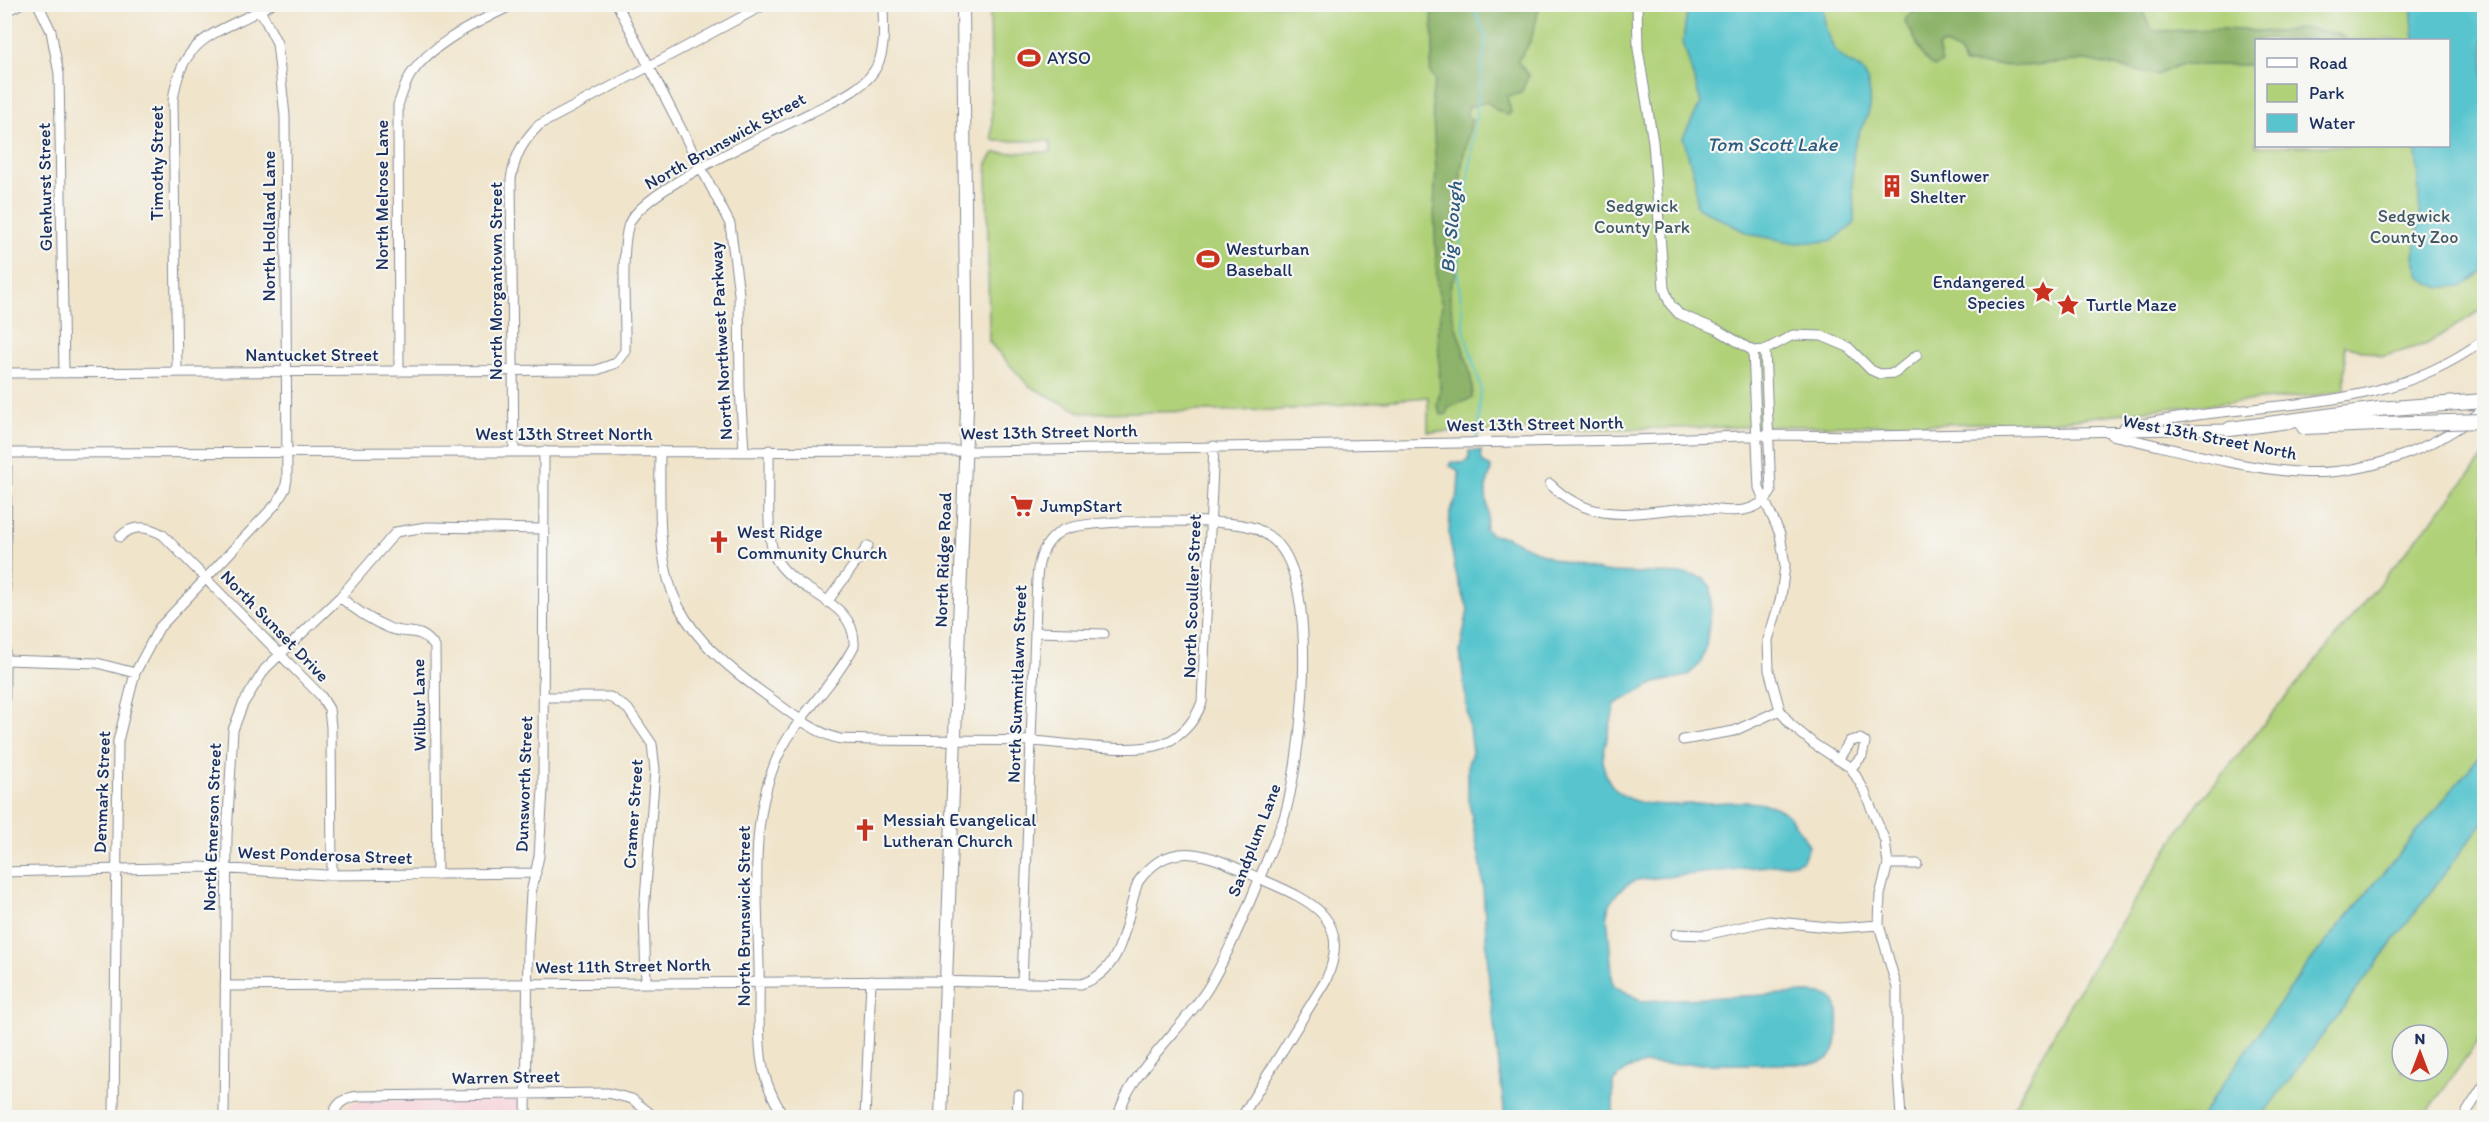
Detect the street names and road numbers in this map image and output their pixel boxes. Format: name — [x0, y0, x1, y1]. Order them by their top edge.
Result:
street label: North Brunswick Street — [641, 87, 810, 195]
street label: Timothy Street — [146, 105, 168, 221]
street label: North Melrose Lane — [371, 120, 393, 270]
street label: Glenhurst Street — [33, 122, 57, 252]
street label: North Holland Lane — [258, 151, 280, 301]
street label: North Morgantown Street — [485, 182, 507, 380]
street label: North Northwest Parkway — [705, 241, 737, 441]
street label: Nantucket Street — [245, 344, 379, 366]
street label: West 13th Street North — [2121, 409, 2299, 465]
street label: West 13th Street North — [1446, 411, 1624, 437]
street label: West 13th Street North — [960, 419, 1138, 445]
street label: West 13th Street North — [475, 423, 653, 445]
street label: North Ridge Road — [930, 492, 956, 628]
street label: North Scouller Street — [1178, 513, 1206, 679]
street label: North Sunset Drive — [216, 565, 334, 687]
street label: North Summitlawn Street — [1003, 584, 1031, 783]
street label: Wilbur Lane — [407, 658, 431, 752]
street label: Dunsworth Street — [511, 715, 537, 853]
street label: Denmark Street — [89, 730, 115, 854]
street label: North Emerson Street — [198, 742, 226, 912]
street label: Cramer Street — [618, 758, 648, 870]
street label: Sandplum Lane — [1222, 780, 1286, 900]
street label: North Brunswick Street — [733, 825, 755, 1007]
street label: West Ponderosa Street — [237, 841, 413, 869]
street label: West 11th Street North — [535, 953, 711, 979]
street label: Warren Street — [452, 1065, 561, 1089]

